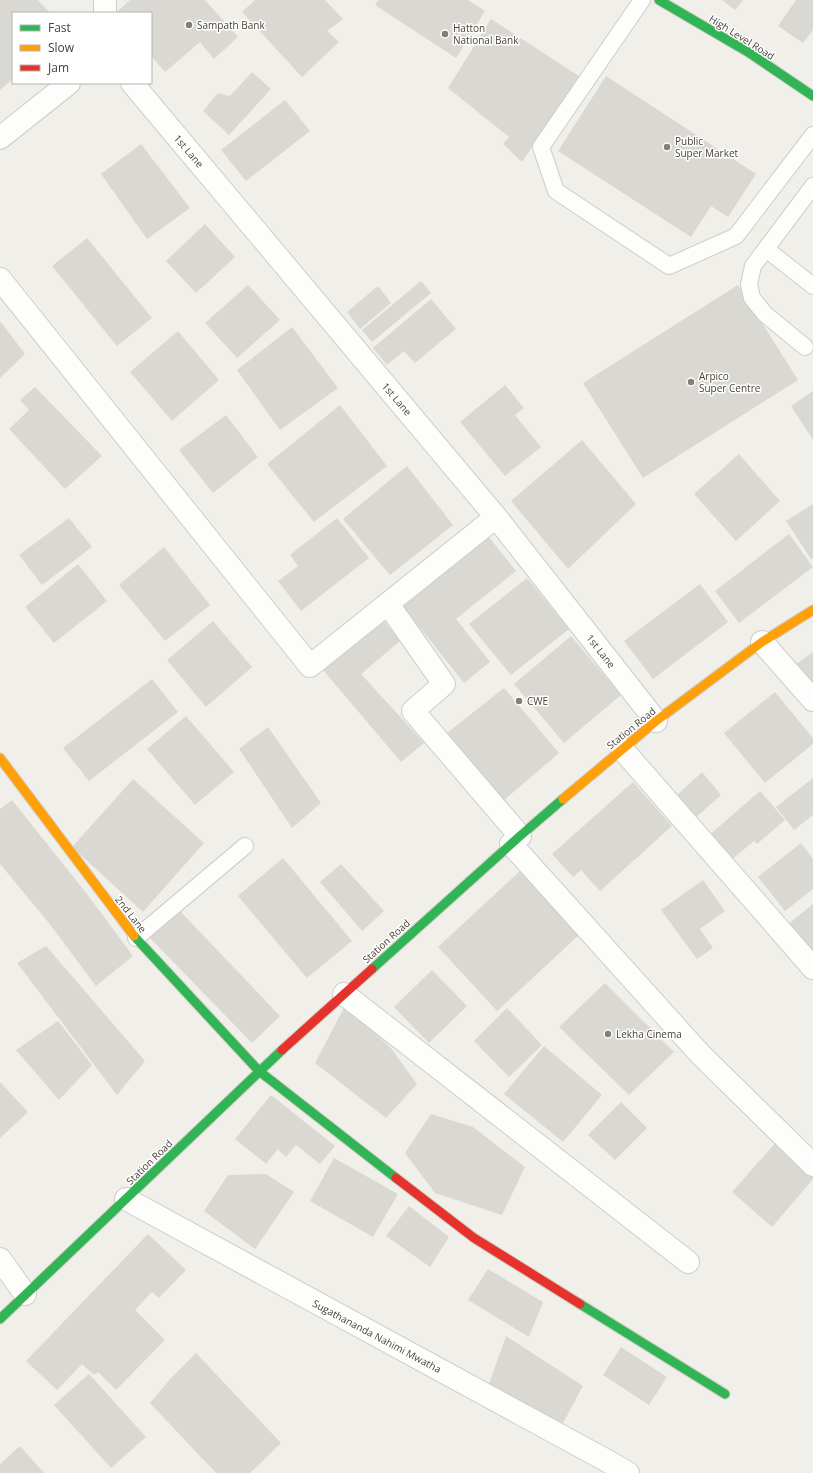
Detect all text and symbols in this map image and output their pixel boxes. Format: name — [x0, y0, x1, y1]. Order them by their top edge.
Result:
street label: High Level Road — [707, 11, 777, 63]
legend — [12, 12, 152, 84]
place label: Sampath Bank — [197, 18, 265, 32]
text: Fast — [48, 19, 71, 36]
marker: Sampath Bank — [184, 20, 194, 30]
place label: Hatton National Bank — [453, 21, 519, 47]
marker: Hatton National Bank — [440, 29, 450, 39]
text: Slow — [48, 39, 75, 56]
text: Jam — [47, 59, 69, 76]
street label: 1st Lane — [171, 131, 207, 171]
place label: Public Super Market — [675, 134, 739, 160]
marker: Public Super Market — [662, 142, 672, 152]
place label: Arpico Super Centre — [699, 369, 761, 395]
marker: Arpico Super Centre — [686, 377, 696, 387]
street label: 1st Lane — [379, 379, 415, 419]
street label: 1st Lane — [583, 631, 619, 671]
place label: CWE — [527, 694, 548, 708]
marker: CWE — [514, 696, 524, 706]
street label: Station Road — [604, 704, 658, 752]
street label: 2nd Lane — [112, 893, 150, 936]
street label: Station Road — [359, 916, 413, 966]
place label: Lekha Cinema — [616, 1027, 682, 1041]
marker: Lekha Cinema — [603, 1029, 613, 1039]
street label: Station Road — [123, 1136, 175, 1188]
street label: Sugathananda Nahimi Mwatha — [310, 1296, 444, 1376]

